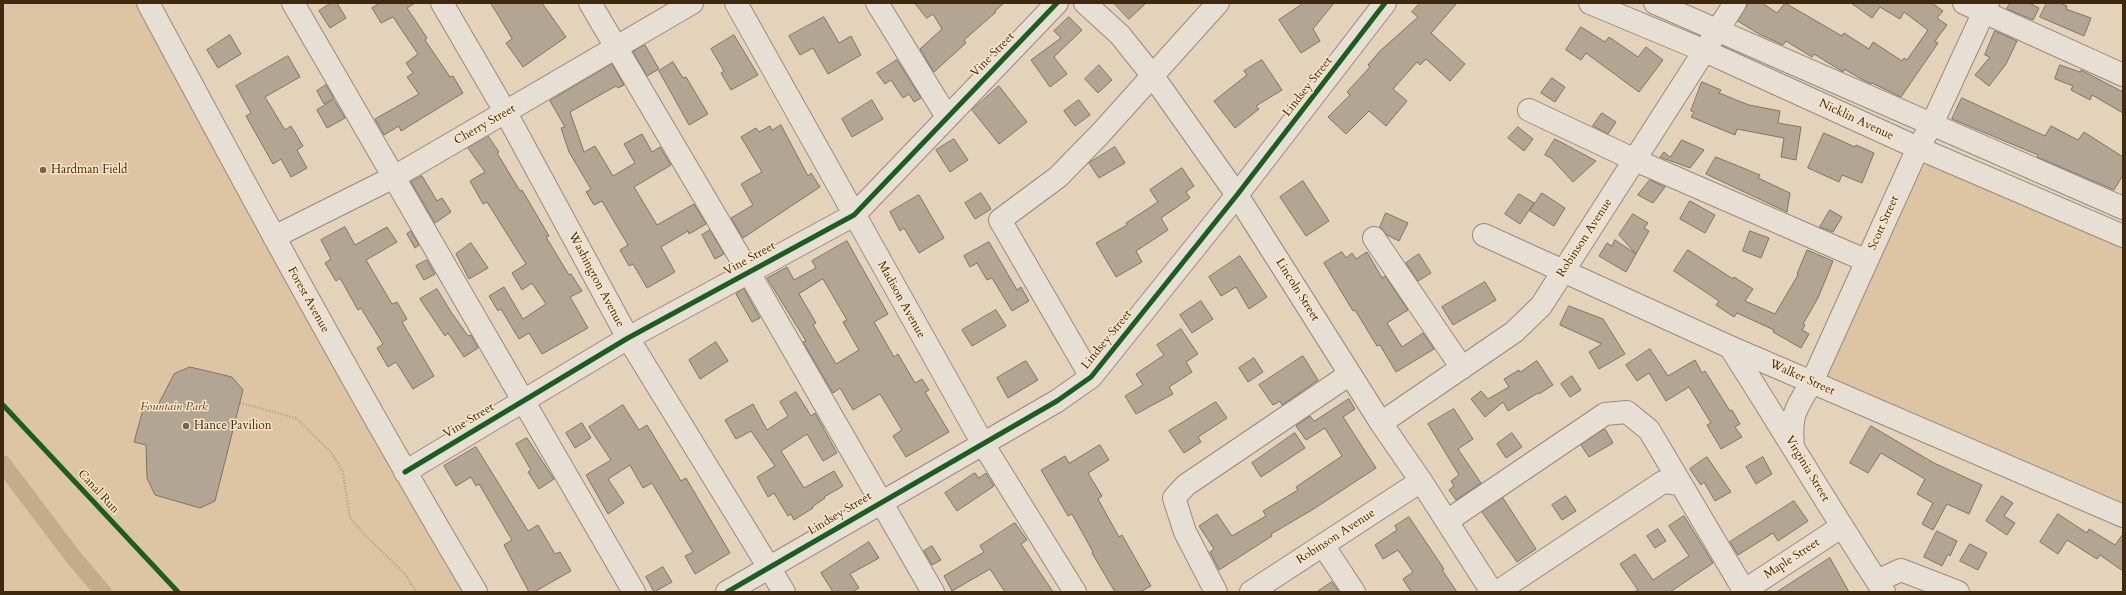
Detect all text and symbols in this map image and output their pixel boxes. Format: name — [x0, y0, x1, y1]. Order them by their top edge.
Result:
street label: Vine Street — [968, 30, 1018, 80]
street label: Lindsey Street — [1280, 54, 1336, 120]
street label: Nicklin Avenue — [1816, 96, 1896, 144]
street label: Cherry Street — [452, 102, 518, 148]
place label: Hardman Field — [51, 163, 127, 177]
marker: Hardman Field — [38, 165, 48, 175]
street label: Scott Street — [1866, 194, 1902, 252]
street label: Robinson Avenue — [1554, 196, 1616, 280]
street label: Washington Avenue — [565, 230, 627, 330]
street label: Vine Street — [722, 239, 778, 279]
street label: Lincoln Street — [1272, 256, 1322, 324]
street label: Madison Avenue — [874, 259, 928, 341]
street label: Forest Avenue — [284, 265, 332, 335]
street label: Lindsey Street — [1079, 308, 1135, 372]
street label: Walker Street — [1767, 357, 1837, 399]
park label: Fountain Park — [140, 400, 208, 414]
street label: Vine Street — [441, 400, 497, 442]
place label: Hance Pavilion — [194, 419, 272, 433]
marker: Hance Pavilion — [181, 421, 191, 431]
street label: Virginia Street — [1782, 434, 1832, 504]
street label: Canal Run — [74, 467, 122, 517]
street label: Lindsey Street — [806, 489, 874, 539]
street label: Robinson Avenue — [1294, 506, 1378, 568]
street label: Maple Street — [1761, 536, 1823, 582]

